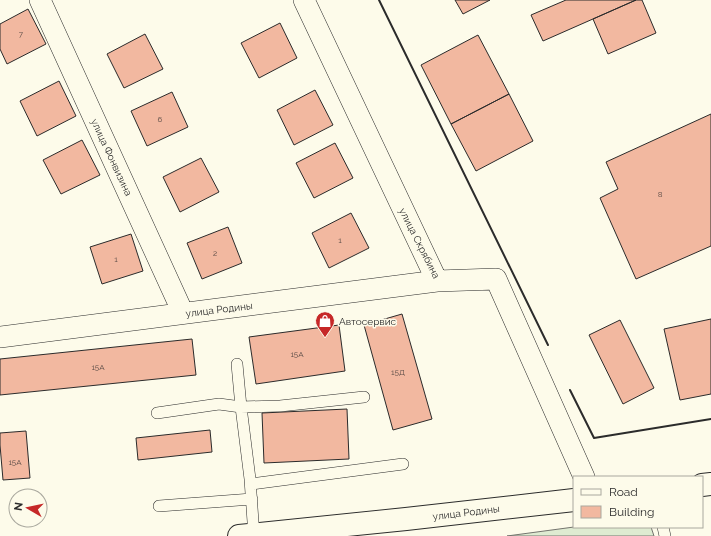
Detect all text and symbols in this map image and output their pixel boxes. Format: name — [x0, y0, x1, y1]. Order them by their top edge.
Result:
house number: 7 — [19, 29, 24, 39]
house number: 6 — [158, 114, 163, 124]
street label: улица Фонвизина — [89, 117, 134, 198]
house number: 8 — [658, 189, 663, 199]
street label: улица Скрябина — [397, 206, 442, 280]
house number: 1 — [338, 235, 342, 245]
house number: 2 — [213, 248, 217, 258]
house number: 1 — [114, 254, 118, 264]
street label: улица Родины — [185, 300, 253, 319]
shop icon: Автосервис — [314, 310, 336, 338]
place label: Автосервис — [339, 316, 397, 327]
house number: 15А — [290, 349, 304, 359]
house number: 15А — [91, 362, 105, 372]
house number: 15Д — [391, 367, 405, 377]
house number: 15А — [8, 457, 22, 467]
legend — [573, 476, 703, 528]
text: Road — [609, 485, 638, 499]
north arrow — [8, 488, 48, 528]
text: N — [12, 501, 26, 512]
street label: улица Родины — [432, 503, 500, 522]
text: Building — [609, 505, 655, 519]

